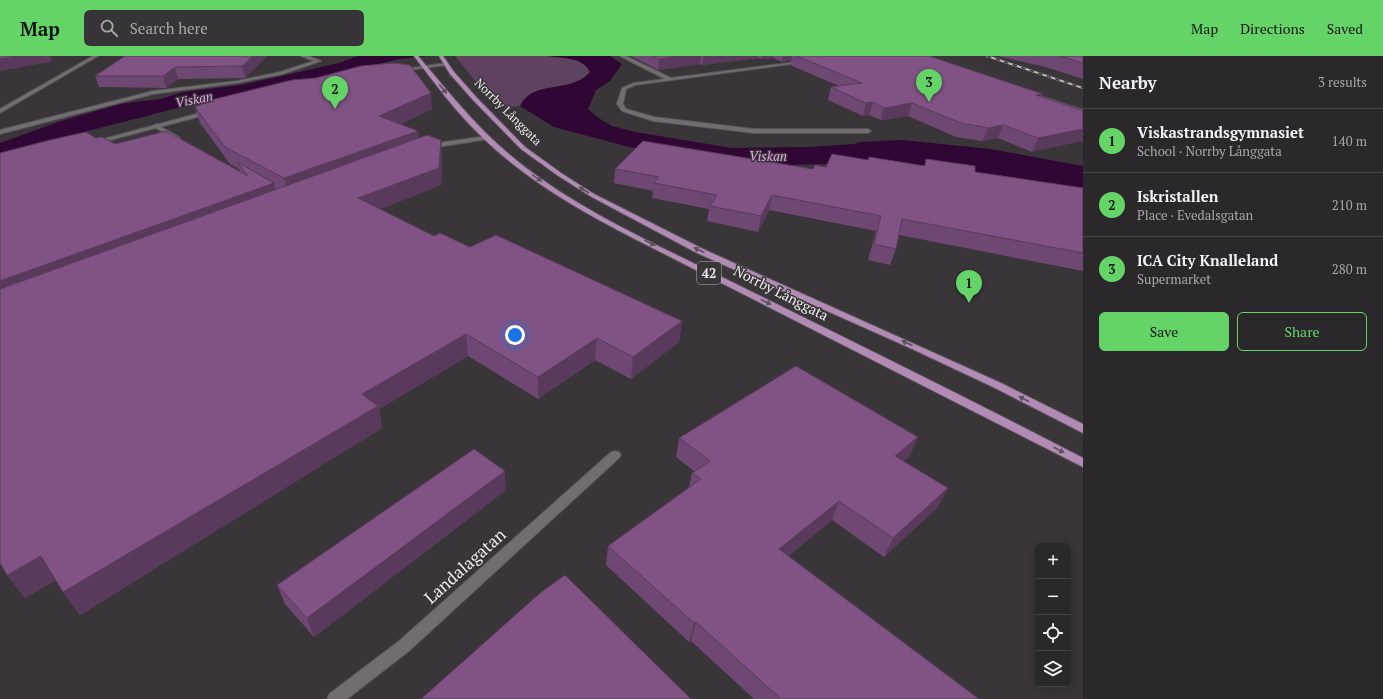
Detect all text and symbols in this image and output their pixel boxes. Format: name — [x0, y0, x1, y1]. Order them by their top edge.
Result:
search box — [84, 10, 364, 46]
text: Map — [20, 16, 60, 41]
icon: search — [98, 17, 120, 39]
text: Search here — [130, 18, 208, 38]
text: Map — [1191, 19, 1218, 38]
text: Directions — [1240, 19, 1305, 38]
text: Saved — [1327, 19, 1363, 38]
pin: 3 — [916, 69, 942, 102]
text: Nearby — [1099, 71, 1157, 94]
text: 3 results — [1318, 73, 1367, 91]
street label: Norrby Långgata — [472, 75, 545, 148]
pin: 2 — [322, 76, 348, 109]
one-way arrow — [439, 84, 448, 95]
water label: Viskan — [174, 87, 214, 111]
text: Viskastrandsgymnasiet — [1137, 122, 1304, 142]
text: 1 — [1108, 132, 1116, 150]
text: 140 m — [1332, 132, 1367, 150]
text: School · Norrby Långgata — [1137, 142, 1282, 160]
water label: Viskan — [749, 147, 787, 165]
one-way arrow — [532, 174, 543, 182]
one-way arrow — [579, 186, 589, 194]
text: Iskristallen — [1137, 186, 1218, 206]
text: 2 — [1108, 196, 1116, 214]
text: 210 m — [1332, 196, 1367, 214]
text: Place · Evedalsgatan — [1137, 206, 1253, 224]
one-way arrow — [644, 240, 656, 247]
one-way arrow — [693, 247, 704, 253]
text: ICA City Knalleland — [1137, 250, 1278, 270]
text: 3 — [1108, 260, 1116, 278]
text: 280 m — [1332, 260, 1367, 278]
street label: Norrby Långgata — [731, 261, 832, 325]
road number: 42 — [697, 262, 721, 284]
pin: 1 — [956, 270, 982, 303]
text: Supermarket — [1137, 270, 1211, 288]
one-way arrow — [760, 299, 772, 305]
button: Save — [1099, 312, 1229, 351]
button: Share — [1237, 312, 1367, 351]
your location — [505, 325, 525, 345]
one-way arrow — [901, 340, 912, 346]
one-way arrow — [1018, 396, 1030, 402]
one-way arrow — [1053, 447, 1065, 453]
street label: Landalagatan — [419, 523, 510, 608]
map controls — [1035, 543, 1071, 687]
button: + — [1035, 543, 1071, 579]
button: − — [1035, 579, 1071, 615]
button: locate — [1035, 615, 1071, 651]
button: layers — [1035, 651, 1071, 687]

